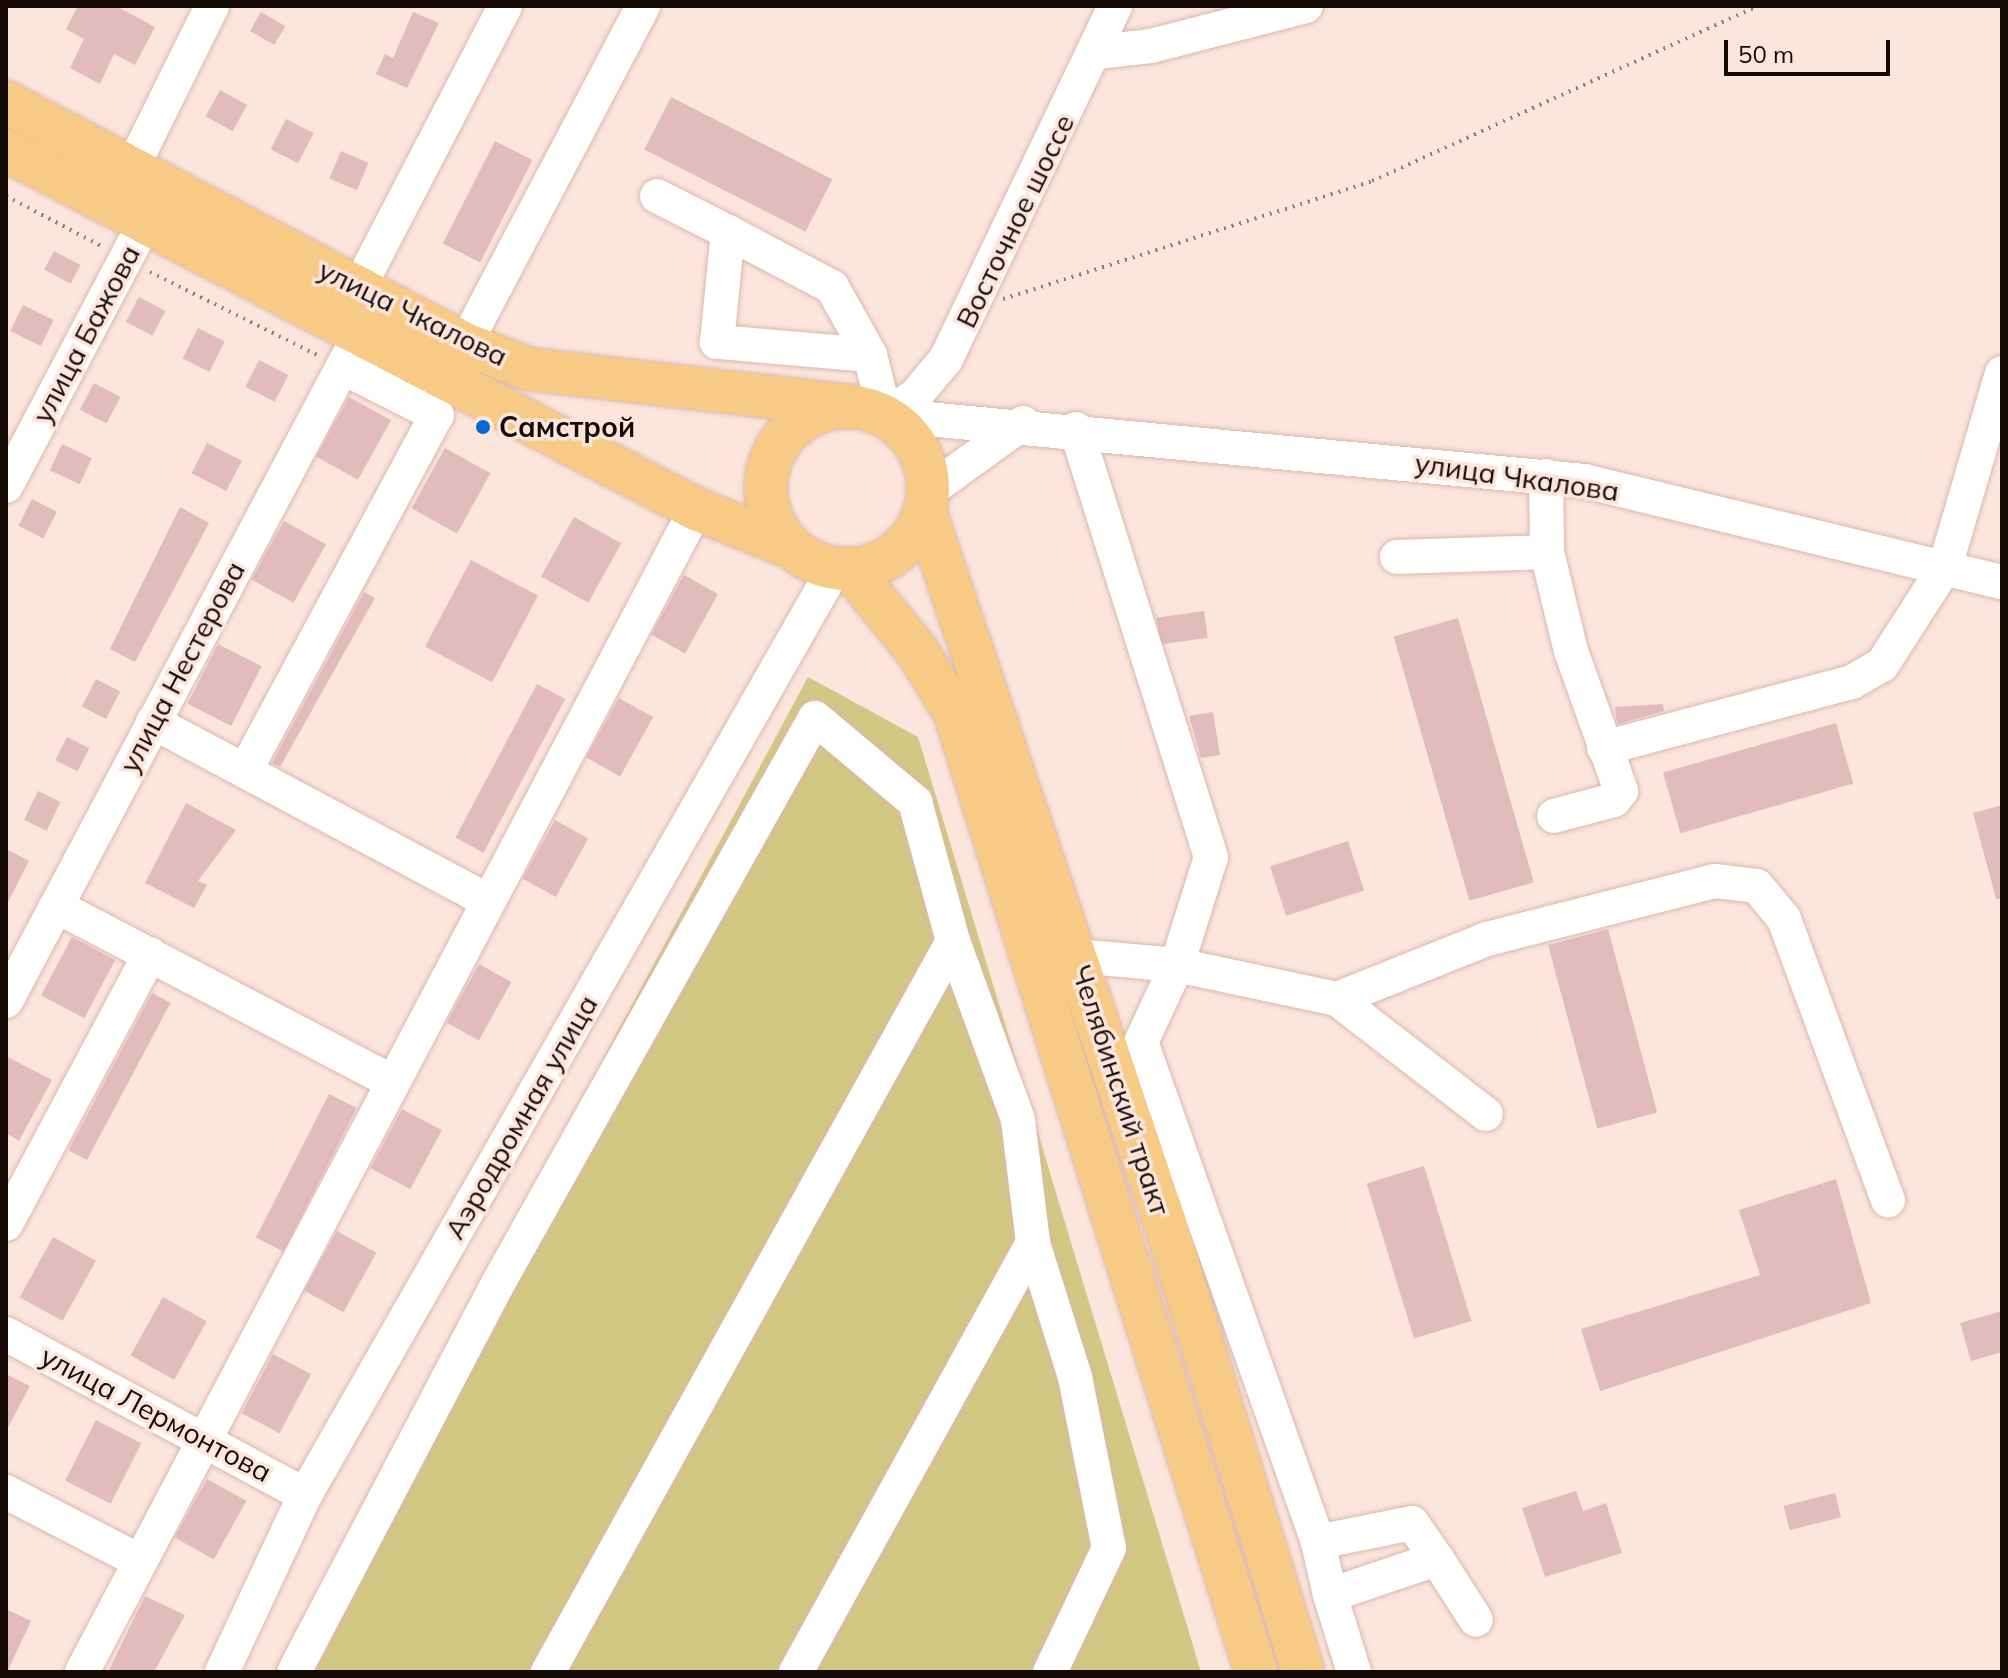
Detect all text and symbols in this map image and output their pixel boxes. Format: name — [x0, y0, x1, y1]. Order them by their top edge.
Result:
scale bar — [1728, 24, 1894, 74]
text: 50 m — [1738, 39, 1794, 69]
street label: Восточное шоссе — [949, 109, 1081, 333]
street label: улица Бажова — [25, 239, 147, 429]
street label: улица Чкалова — [313, 253, 513, 373]
place label: Самстрой — [499, 410, 635, 444]
marker: Самстрой — [474, 418, 492, 436]
street label: улица Чкалова — [1413, 446, 1621, 508]
street label: улица Нестерова — [112, 556, 252, 778]
street label: Челябинский тракт — [1065, 961, 1177, 1219]
street label: Аэродромная улица — [438, 989, 604, 1245]
street label: улица Лермонтова — [35, 1339, 277, 1489]

